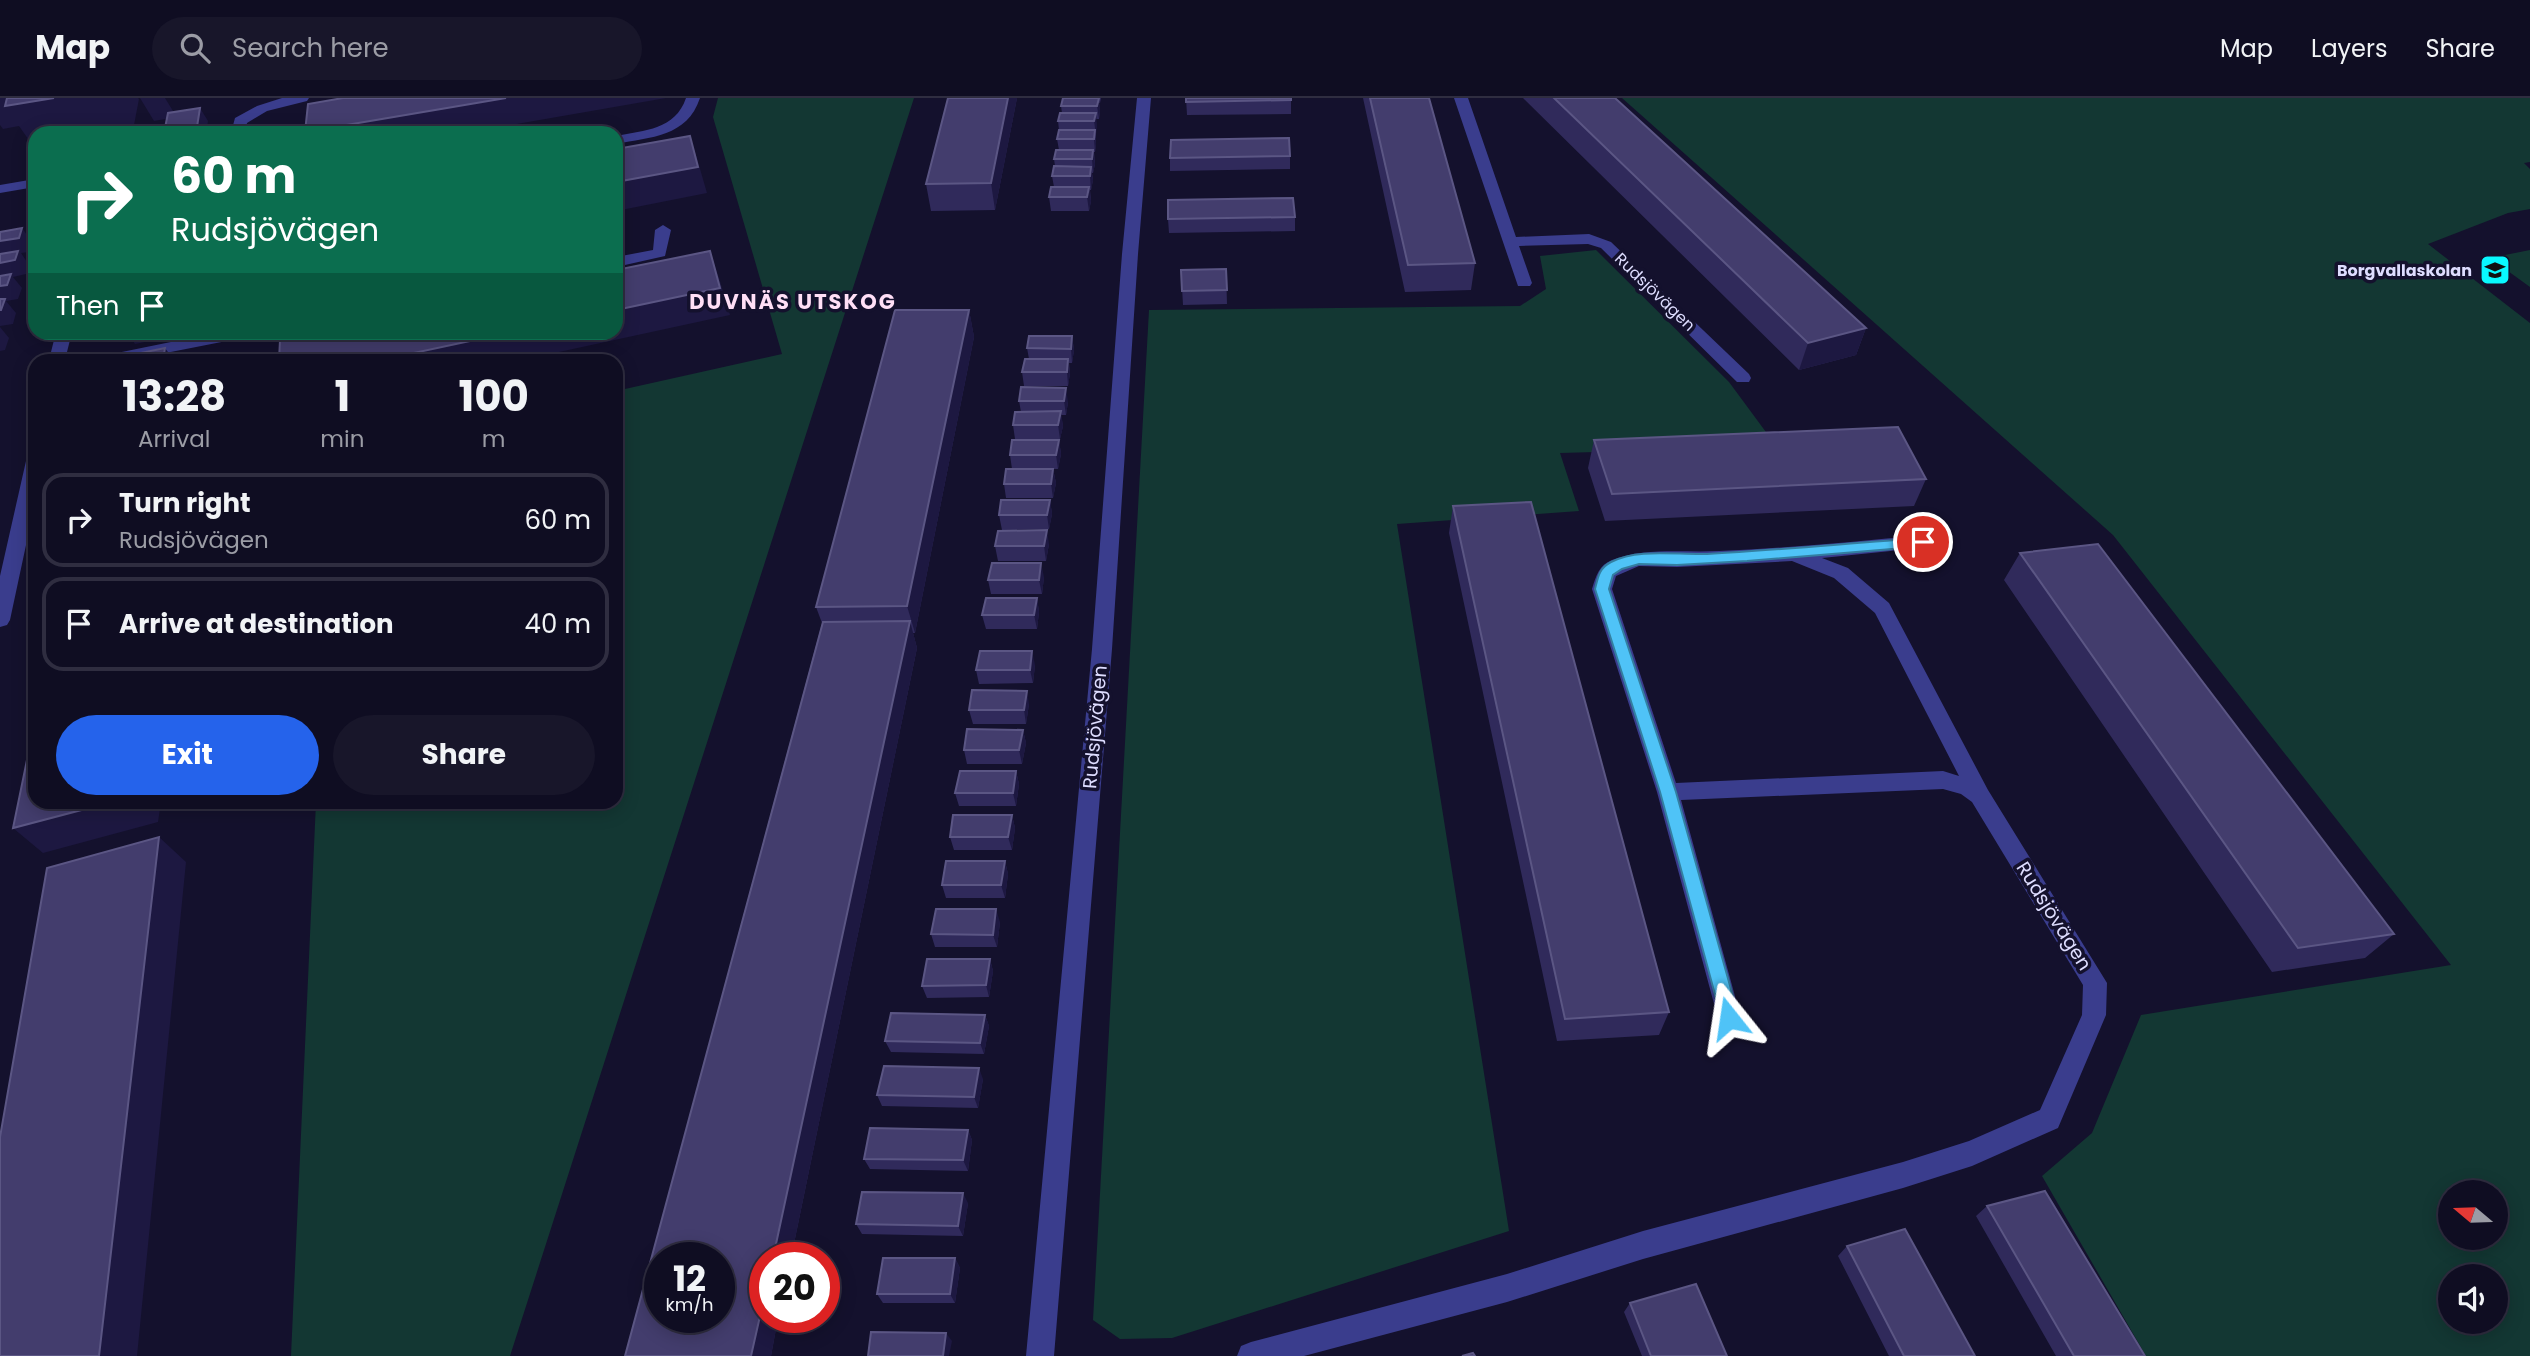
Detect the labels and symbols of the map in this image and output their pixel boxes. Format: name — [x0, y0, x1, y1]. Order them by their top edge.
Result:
street label: Rudsjövägen — [1610, 248, 1700, 336]
school or university icon: Borgvallaskolan — [2478, 253, 2512, 287]
place label: Borgvallaskolan — [2337, 259, 2472, 282]
district label: DUVNÄS UTSKOG — [689, 287, 897, 316]
pin — [1893, 512, 1953, 572]
street label: Rudsjövägen — [1076, 664, 1114, 790]
street label: Rudsjövägen — [2010, 856, 2098, 976]
position arrow — [1692, 981, 1766, 1055]
north arrow — [2438, 1180, 2508, 1250]
speed limit sign: 20 — [749, 1242, 840, 1333]

